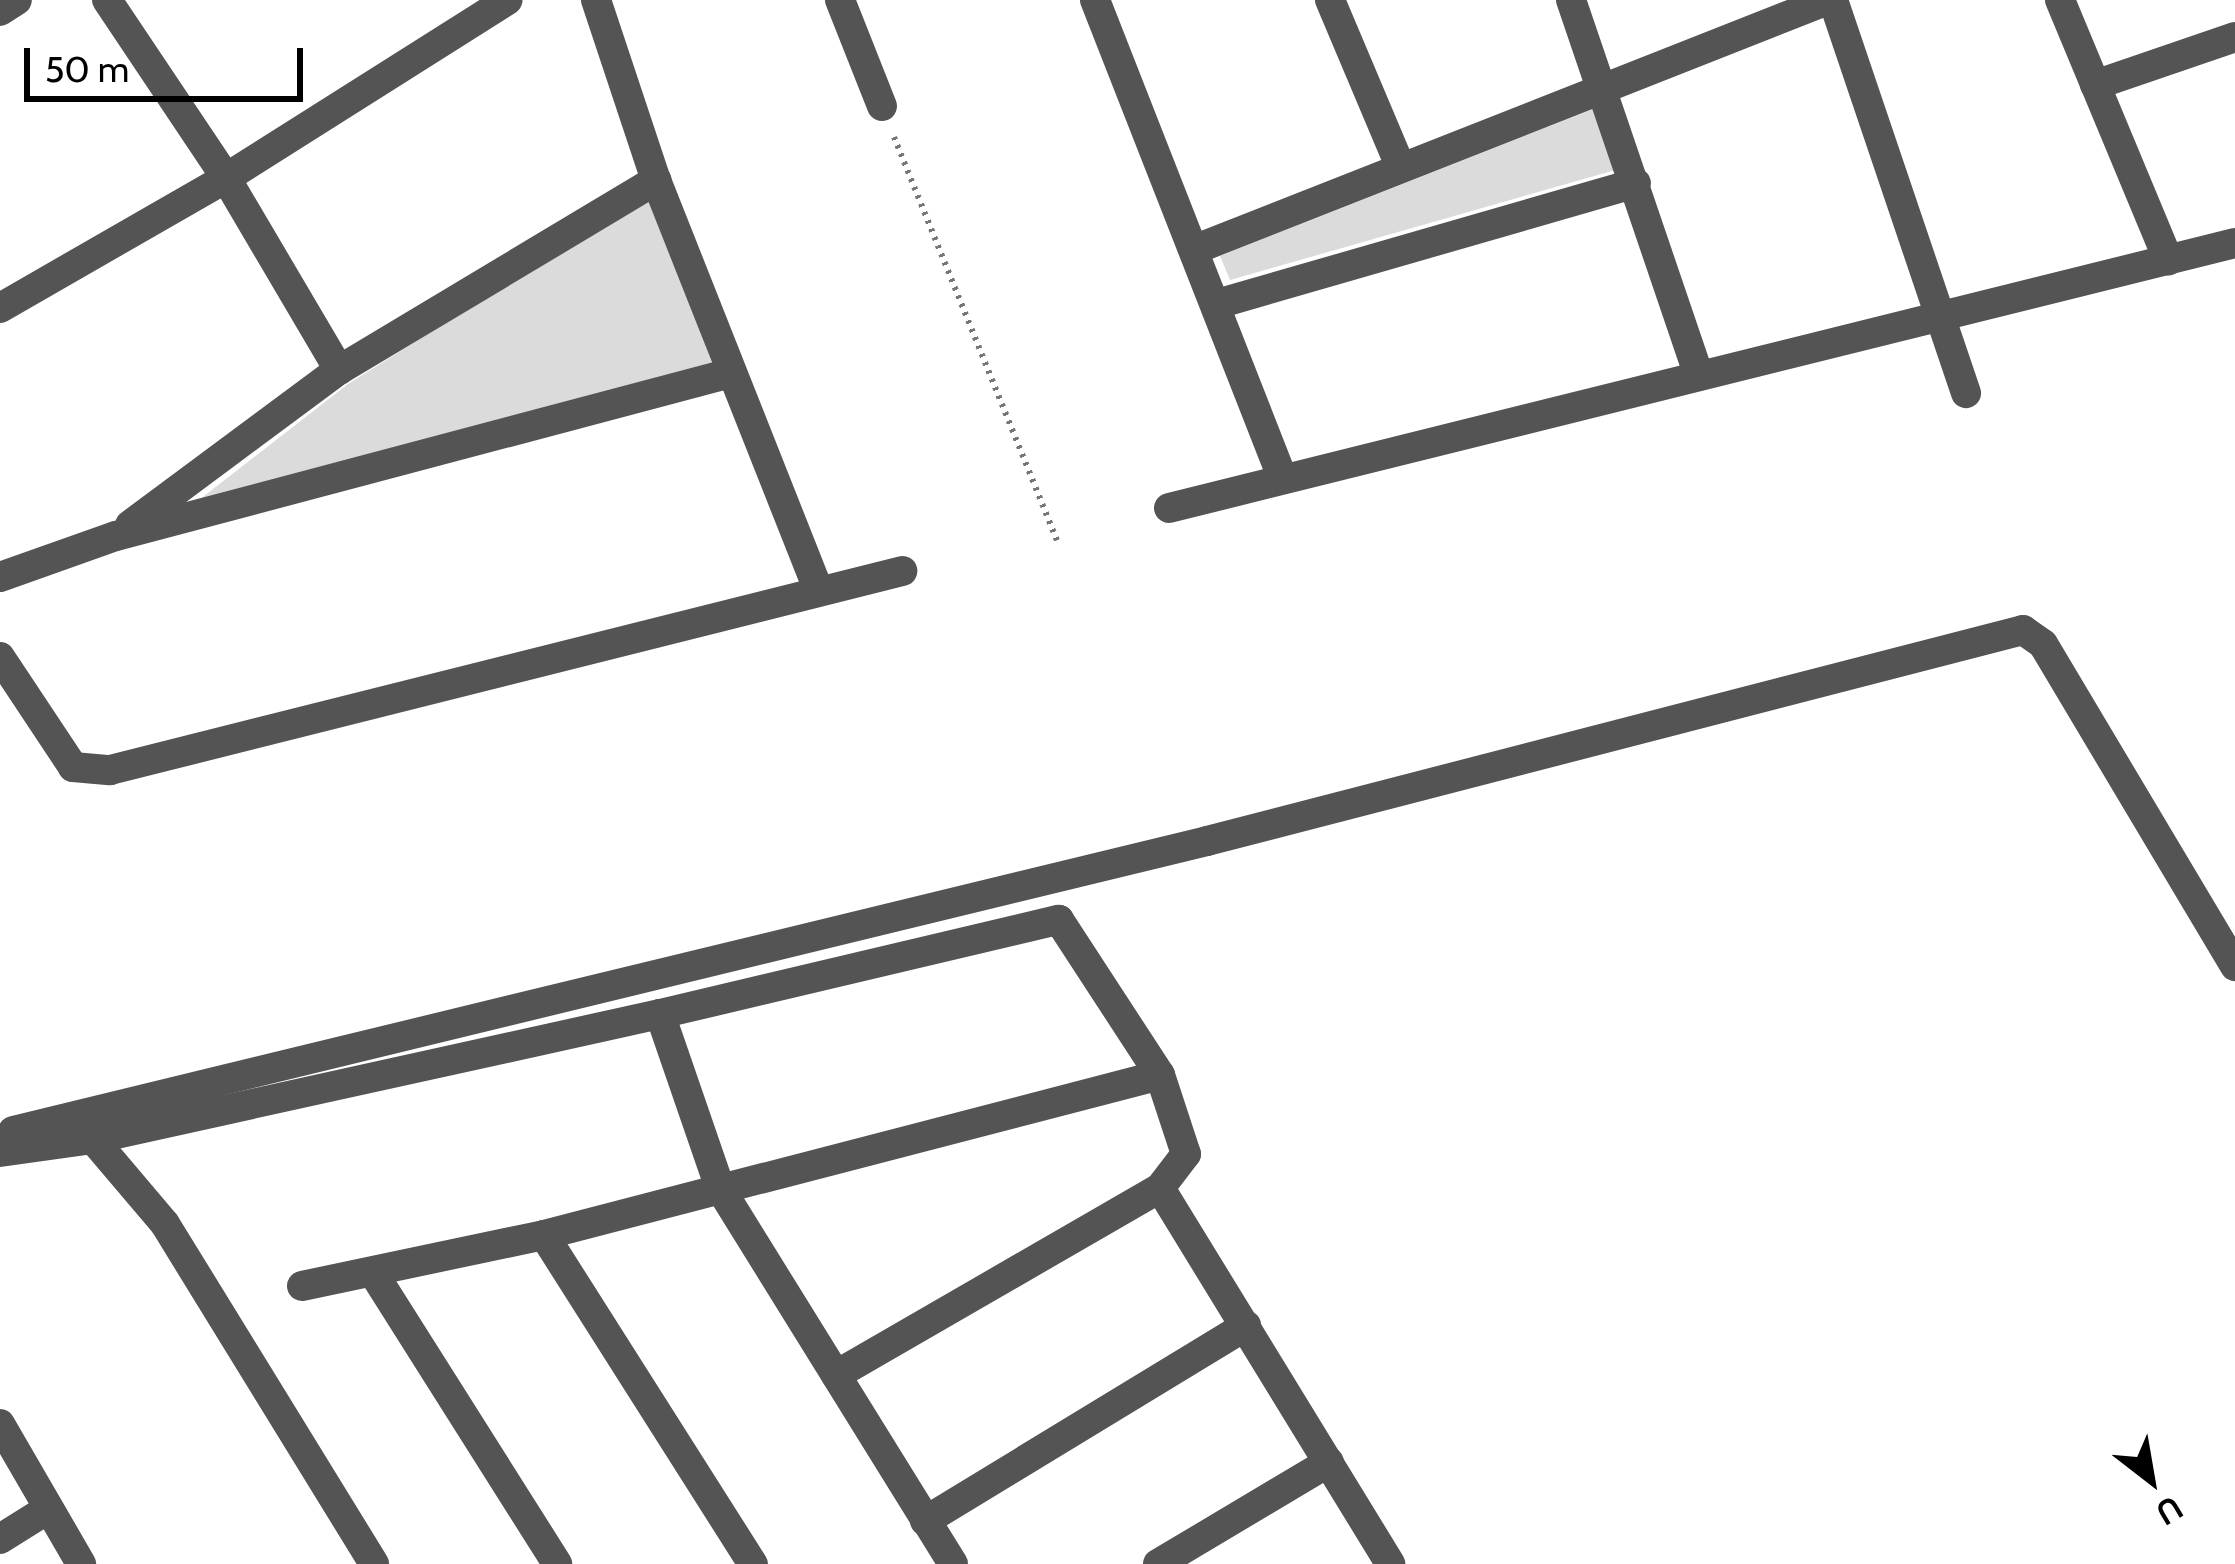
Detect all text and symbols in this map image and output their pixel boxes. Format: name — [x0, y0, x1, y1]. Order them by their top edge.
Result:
scale bar — [30, 24, 309, 98]
text: 50 m — [45, 47, 129, 91]
north arrow — [2091, 1420, 2211, 1540]
text: U — [2149, 1488, 2190, 1534]

